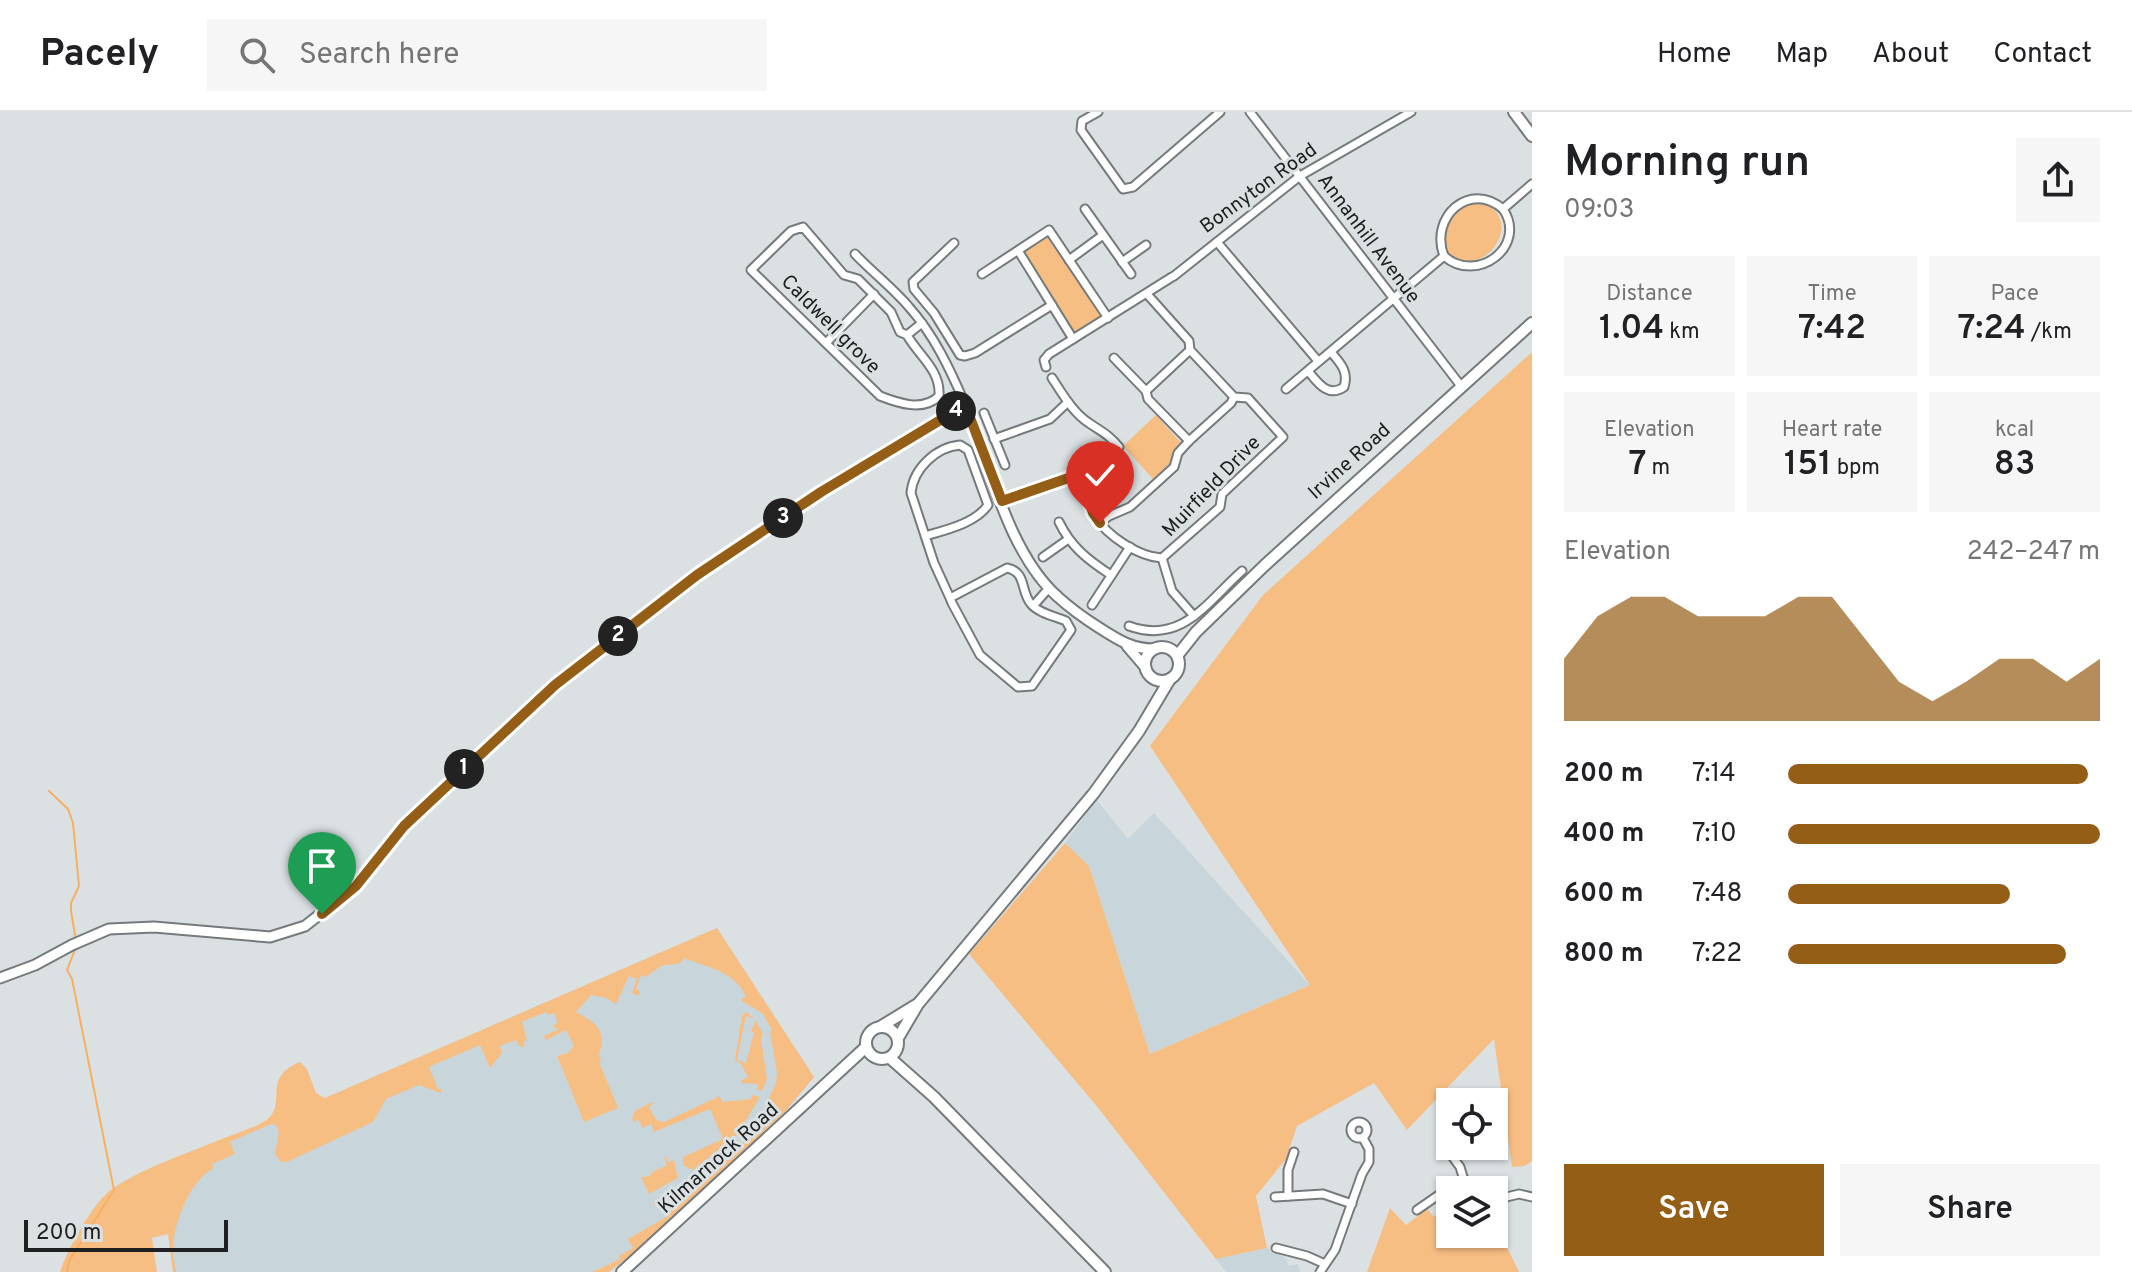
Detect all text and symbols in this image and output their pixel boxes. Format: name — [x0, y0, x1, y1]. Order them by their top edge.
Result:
search box — [207, 19, 767, 91]
text: Pacely — [40, 31, 159, 80]
icon: search — [235, 33, 279, 77]
text: Search here — [299, 37, 459, 74]
text: Home — [1657, 37, 1731, 73]
text: Map — [1775, 37, 1828, 73]
text: About — [1872, 37, 1949, 73]
text: Contact — [1993, 37, 2092, 73]
text: Morning run — [1564, 136, 1810, 192]
street label: Bonnyton Road — [1195, 138, 1323, 240]
button: share — [2016, 138, 2100, 222]
street label: Annanhill Avenue — [1311, 169, 1425, 309]
text: 09:03 — [1564, 194, 1634, 227]
street label: Caldwell grove — [775, 270, 885, 380]
text: Distance — [1606, 281, 1693, 308]
text: Time — [1807, 281, 1857, 308]
text: Pace — [1990, 281, 2039, 308]
text: 1.04 — [1599, 308, 1664, 351]
text: 7:42 — [1798, 308, 1866, 351]
text: 7:24 — [1958, 308, 2026, 351]
text: km — [1664, 319, 1700, 346]
text: /km — [2026, 319, 2072, 346]
pin: 4 — [936, 391, 976, 431]
text: 4 — [949, 397, 963, 424]
text: Elevation — [1604, 417, 1695, 444]
text: Heart rate — [1782, 417, 1882, 444]
text: kcal — [1995, 417, 2034, 444]
street label: Irvine Road — [1303, 418, 1397, 506]
street label: Muirfield Drive — [1157, 431, 1267, 543]
pin — [1066, 441, 1134, 523]
text: 7 — [1628, 444, 1646, 487]
text: 151 — [1784, 444, 1832, 487]
text: 83 — [1994, 444, 2035, 487]
icon: check — [1078, 453, 1122, 497]
text: m — [1646, 455, 1670, 482]
text: bpm — [1832, 455, 1880, 482]
pin: 3 — [763, 498, 803, 538]
text: 3 — [776, 504, 790, 531]
text: Elevation — [1564, 536, 1671, 569]
text: 242–247 m — [1967, 536, 2100, 569]
pin: 2 — [598, 616, 638, 656]
text: 2 — [611, 622, 625, 649]
pin: 1 — [444, 749, 484, 789]
text: 1 — [460, 755, 468, 782]
text: 200 m — [1564, 758, 1643, 791]
text: 7:14 — [1692, 758, 1736, 791]
text: 400 m — [1564, 818, 1644, 851]
text: 7:10 — [1692, 818, 1737, 851]
pin — [288, 832, 356, 914]
icon: arrive — [300, 844, 344, 888]
text: 600 m — [1564, 878, 1644, 911]
text: 7:48 — [1692, 878, 1742, 911]
text: 800 m — [1564, 938, 1644, 971]
text: 7:22 — [1692, 938, 1742, 971]
map controls — [1436, 1088, 1508, 1248]
button: locate — [1436, 1088, 1508, 1160]
street label: Kilmarnock Road — [653, 1098, 785, 1220]
button: Save — [1564, 1164, 1824, 1256]
button: Share — [1840, 1164, 2100, 1256]
button: layers — [1436, 1176, 1508, 1248]
scale bar — [24, 1216, 228, 1252]
text: 200 m — [36, 1220, 101, 1247]

